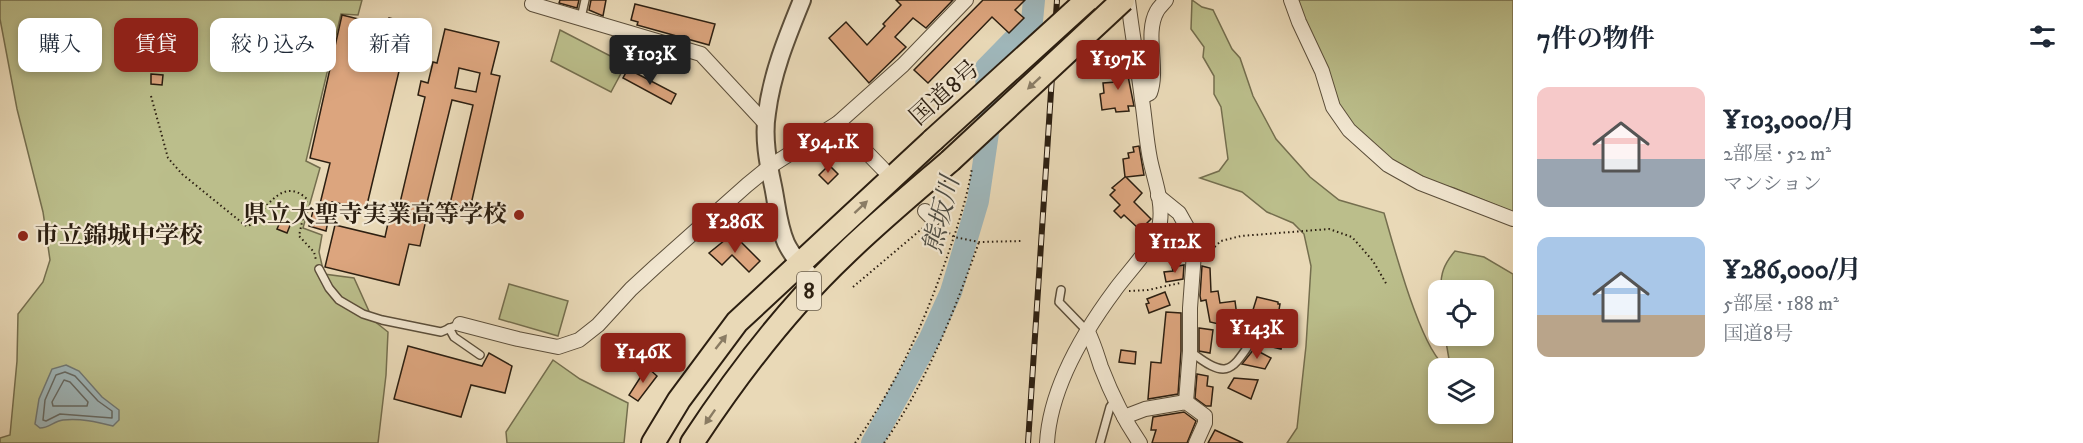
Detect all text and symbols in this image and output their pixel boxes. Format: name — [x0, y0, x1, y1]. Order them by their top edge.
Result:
chip: 購入 — [18, 18, 102, 72]
chip: 賃貸 — [114, 18, 198, 72]
chip: 絞り込み — [210, 18, 336, 72]
chip: 新着 — [348, 18, 432, 72]
icon: filters — [2026, 20, 2059, 53]
text: 7件の物件 — [1537, 23, 1655, 56]
pin: ¥103K — [608, 35, 692, 86]
pin: ¥197K — [1076, 40, 1160, 91]
text: ¥103K — [624, 42, 676, 67]
text: ¥197K — [1090, 47, 1146, 72]
street label: 国道8号 — [904, 54, 986, 132]
one-way arrow — [1027, 75, 1041, 89]
text: ¥103,000/月 — [1723, 104, 1856, 137]
icon: home — [1585, 111, 1657, 183]
pin: ¥94.1K — [779, 123, 877, 174]
text: ¥94.1K — [797, 130, 859, 155]
text: 2部屋 · 52 m² — [1723, 142, 1831, 167]
water label: 熊坂川 — [917, 170, 968, 257]
text: マンション — [1723, 172, 1822, 197]
place label: 県立大聖寺実業高等学校 — [243, 200, 507, 230]
one-way arrow — [853, 200, 868, 214]
pin: ¥286K — [693, 203, 777, 254]
marker: 県立大聖寺実業高等学校 — [512, 208, 526, 222]
text: ¥286K — [706, 210, 764, 235]
place label: 市立錦城中学校 — [35, 221, 203, 251]
pin: ¥112K — [1133, 223, 1217, 274]
marker: 市立錦城中学校 — [16, 229, 30, 243]
text: ¥112K — [1149, 230, 1201, 255]
text: ¥286,000/月 — [1723, 254, 1862, 287]
icon: home — [1585, 261, 1657, 333]
road number: 8 — [797, 272, 821, 310]
map controls — [1428, 280, 1494, 424]
button: locate — [1428, 280, 1494, 346]
text: 5部屋 · 188 m² — [1723, 292, 1839, 317]
pin: ¥143K — [1215, 309, 1299, 360]
text: ¥143K — [1230, 316, 1284, 341]
text: 国道8号 — [1723, 322, 1793, 347]
pin: ¥146K — [601, 333, 685, 384]
one-way arrow — [714, 335, 726, 350]
text: ¥146K — [615, 340, 671, 365]
button: layers — [1428, 358, 1494, 424]
one-way arrow — [704, 408, 715, 425]

